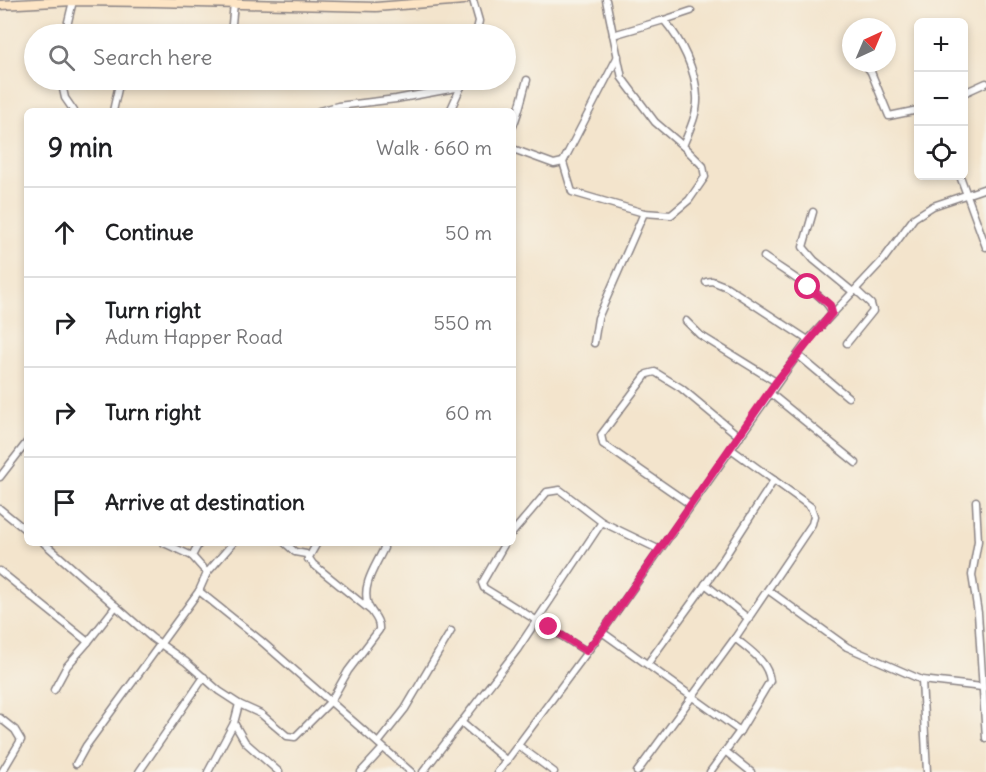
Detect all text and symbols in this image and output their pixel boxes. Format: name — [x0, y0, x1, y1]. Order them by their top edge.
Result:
north arrow — [842, 18, 896, 72]
map controls — [914, 18, 968, 180]
button: + — [914, 18, 968, 72]
search box — [24, 24, 516, 90]
icon: search — [45, 41, 78, 74]
text: Search here — [93, 43, 212, 71]
button: − — [914, 72, 968, 126]
button: locate — [914, 126, 968, 180]
text: 9 min — [48, 131, 113, 164]
text: Walk · 660 m — [376, 135, 492, 160]
icon: ahead — [48, 216, 81, 249]
text: Continue — [105, 218, 194, 246]
text: 50 m — [445, 220, 492, 245]
route start — [794, 273, 820, 299]
text: Turn right — [105, 296, 201, 324]
icon: right — [48, 306, 81, 339]
text: 550 m — [434, 310, 492, 335]
text: Adum Happer Road — [105, 324, 283, 349]
icon: right — [48, 396, 81, 429]
text: Turn right — [105, 398, 201, 426]
text: 60 m — [445, 400, 492, 425]
icon: arrive — [48, 486, 81, 519]
text: Arrive at destination — [105, 488, 305, 516]
route end — [535, 613, 561, 639]

